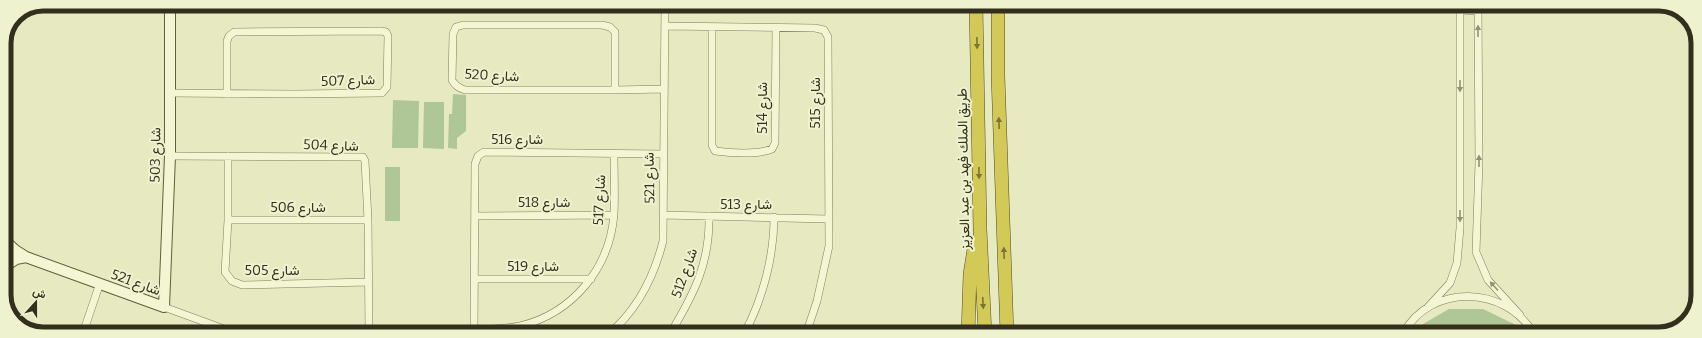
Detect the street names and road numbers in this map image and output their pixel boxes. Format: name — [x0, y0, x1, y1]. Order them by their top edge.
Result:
street label: شارع 520 — [464, 66, 520, 87]
street label: شارع 507 — [321, 71, 376, 92]
street label: شارع 515 — [807, 77, 826, 129]
street label: شارع 514 — [754, 82, 773, 134]
street label: طريق الملك فهد بن عبد العزيز — [954, 88, 973, 251]
street label: شارع 503 — [147, 127, 166, 183]
street label: شارع 516 — [491, 131, 543, 150]
street label: شارع 504 — [303, 136, 359, 157]
street label: شارع 521 — [641, 152, 660, 204]
street label: شارع 517 — [590, 174, 611, 226]
street label: شارع 518 — [518, 194, 570, 213]
street label: شارع 513 — [720, 196, 772, 215]
street label: شارع 506 — [270, 199, 326, 218]
street label: شارع 512 — [668, 246, 703, 301]
street label: شارع 519 — [507, 258, 559, 277]
street label: شارع 505 — [245, 262, 299, 281]
street label: شارع 521 — [108, 266, 163, 301]

